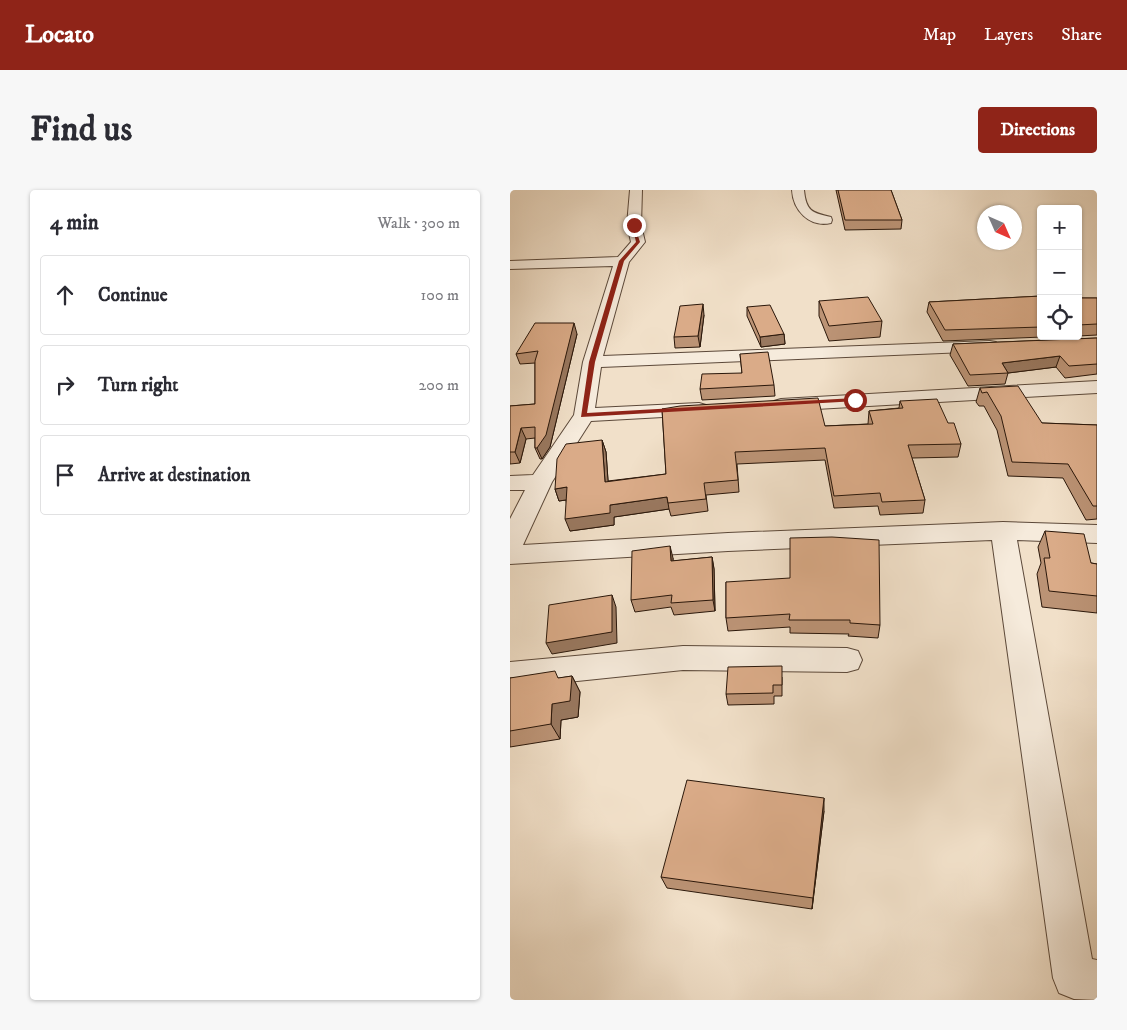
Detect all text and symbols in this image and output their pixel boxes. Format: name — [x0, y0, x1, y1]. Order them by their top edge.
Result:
text: Locato — [25, 20, 94, 50]
text: Map — [923, 24, 956, 46]
text: Layers — [984, 24, 1033, 46]
text: Share — [1061, 24, 1102, 46]
button: Directions — [978, 107, 1097, 153]
text: Find us — [30, 108, 132, 152]
north arrow — [977, 205, 1022, 250]
map controls — [1037, 205, 1082, 340]
button: + — [1037, 205, 1082, 250]
text: 4 min — [50, 210, 99, 236]
text: Walk · 300 m — [377, 213, 460, 233]
route end — [623, 214, 646, 237]
button: − — [1037, 250, 1082, 295]
icon: ahead — [51, 281, 79, 309]
text: Continue — [98, 284, 168, 307]
text: 100 m — [421, 285, 459, 305]
button: locate — [1037, 295, 1082, 340]
icon: right — [51, 371, 79, 399]
text: Turn right — [98, 374, 178, 397]
text: 200 m — [418, 375, 459, 395]
route start — [844, 389, 867, 412]
icon: arrive — [51, 461, 79, 489]
text: Arrive at destination — [98, 464, 250, 487]

